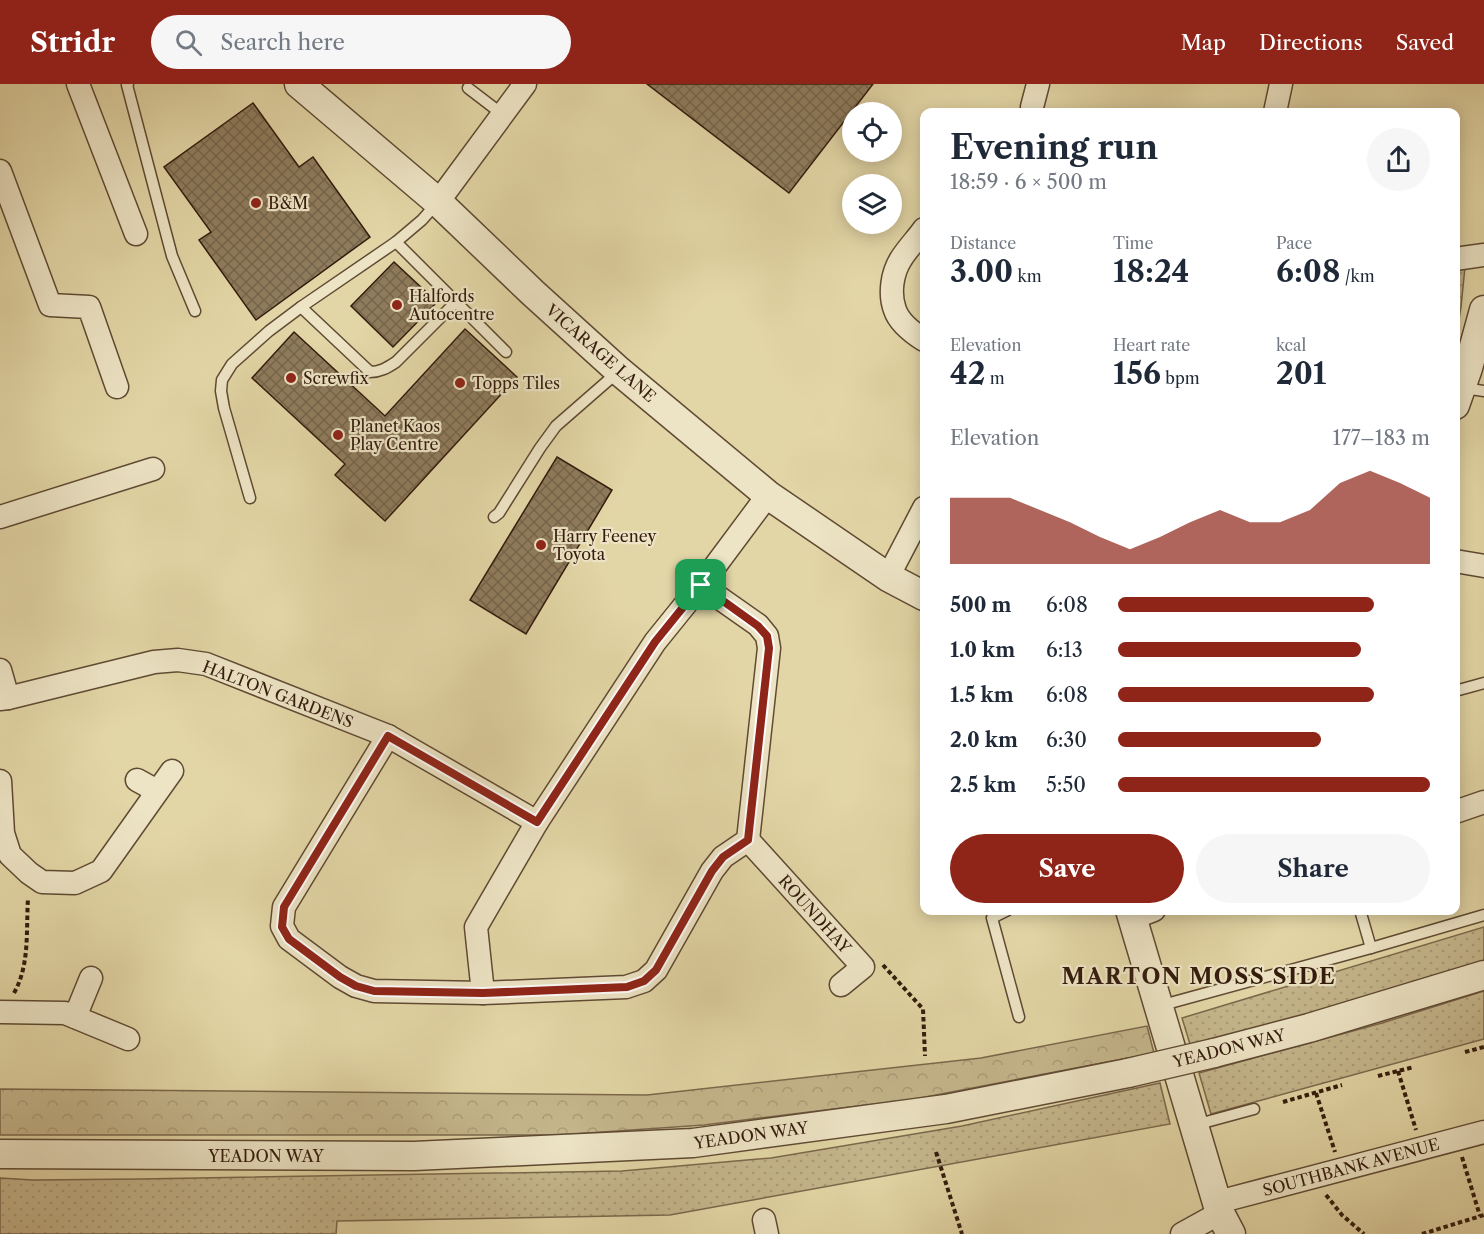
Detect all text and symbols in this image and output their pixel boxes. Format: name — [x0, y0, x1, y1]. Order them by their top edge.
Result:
search box — [151, 15, 571, 69]
text: Stridr — [30, 25, 115, 59]
icon: search — [172, 26, 205, 59]
text: Search here — [220, 29, 345, 56]
text: Map — [1181, 30, 1226, 55]
text: Directions — [1259, 30, 1363, 55]
text: Saved — [1396, 30, 1454, 55]
map controls — [842, 102, 902, 234]
button: locate — [842, 102, 902, 162]
text: Evening run — [950, 127, 1158, 168]
button: share — [1367, 128, 1430, 191]
text: 18:59 · 6 × 500 m — [950, 170, 1107, 194]
button: layers — [842, 174, 902, 234]
place label: B&M — [268, 193, 308, 213]
marker: B&M — [249, 196, 263, 210]
text: Distance — [950, 233, 1016, 253]
text: Time — [1113, 233, 1153, 253]
text: Pace — [1276, 233, 1312, 253]
text: 3.00 — [950, 253, 1013, 290]
text: 18:24 — [1113, 253, 1189, 290]
text: 6:08 — [1276, 253, 1340, 290]
text: km — [1013, 266, 1042, 286]
text: /km — [1340, 266, 1375, 286]
place label: Halfords Autocentre — [408, 286, 495, 324]
marker: Halfords Autocentre — [390, 298, 404, 312]
street label: VICARAGE LANE — [541, 299, 660, 406]
text: Elevation — [950, 335, 1021, 355]
text: Heart rate — [1113, 335, 1190, 355]
text: kcal — [1276, 335, 1306, 355]
text: 42 — [950, 355, 986, 392]
text: 156 — [1113, 355, 1161, 392]
text: 201 — [1276, 355, 1326, 392]
place label: Screwfix — [303, 368, 370, 388]
text: m — [986, 368, 1005, 388]
text: bpm — [1161, 368, 1200, 388]
marker: Screwfix — [284, 371, 298, 385]
place label: Topps Tiles — [472, 373, 560, 393]
marker: Topps Tiles — [453, 376, 467, 390]
place label: Planet Kaos Play Centre — [350, 416, 440, 454]
text: Elevation — [950, 426, 1039, 450]
text: 177–183 m — [1332, 426, 1430, 450]
marker: Planet Kaos Play Centre — [331, 428, 345, 442]
place label: Harry Feeney Toyota — [553, 526, 657, 564]
marker: Harry Feeney Toyota — [534, 538, 548, 552]
pin — [675, 559, 726, 610]
icon: arrive — [684, 568, 717, 601]
text: 500 m — [950, 593, 1011, 617]
text: 6:08 — [1046, 593, 1088, 617]
text: 1.0 km — [950, 638, 1015, 662]
text: 6:13 — [1046, 638, 1083, 662]
street label: HALTON GARDENS — [200, 656, 356, 732]
text: 1.5 km — [950, 683, 1014, 707]
text: 6:08 — [1046, 683, 1088, 707]
text: 2.0 km — [950, 728, 1018, 752]
text: 6:30 — [1046, 728, 1087, 752]
text: 2.5 km — [950, 773, 1017, 797]
text: 5:50 — [1046, 773, 1086, 797]
button: Save — [950, 834, 1184, 903]
button: Share — [1196, 834, 1430, 903]
street label: ROUNDHAY — [775, 871, 856, 958]
district label: MARTON MOSS SIDE — [1062, 963, 1337, 990]
street label: YEADON WAY — [1170, 1024, 1288, 1072]
street label: YEADON WAY — [691, 1117, 810, 1153]
street label: SOUTHBANK AVENUE — [1260, 1134, 1442, 1200]
street label: YEADON WAY — [207, 1146, 324, 1166]

